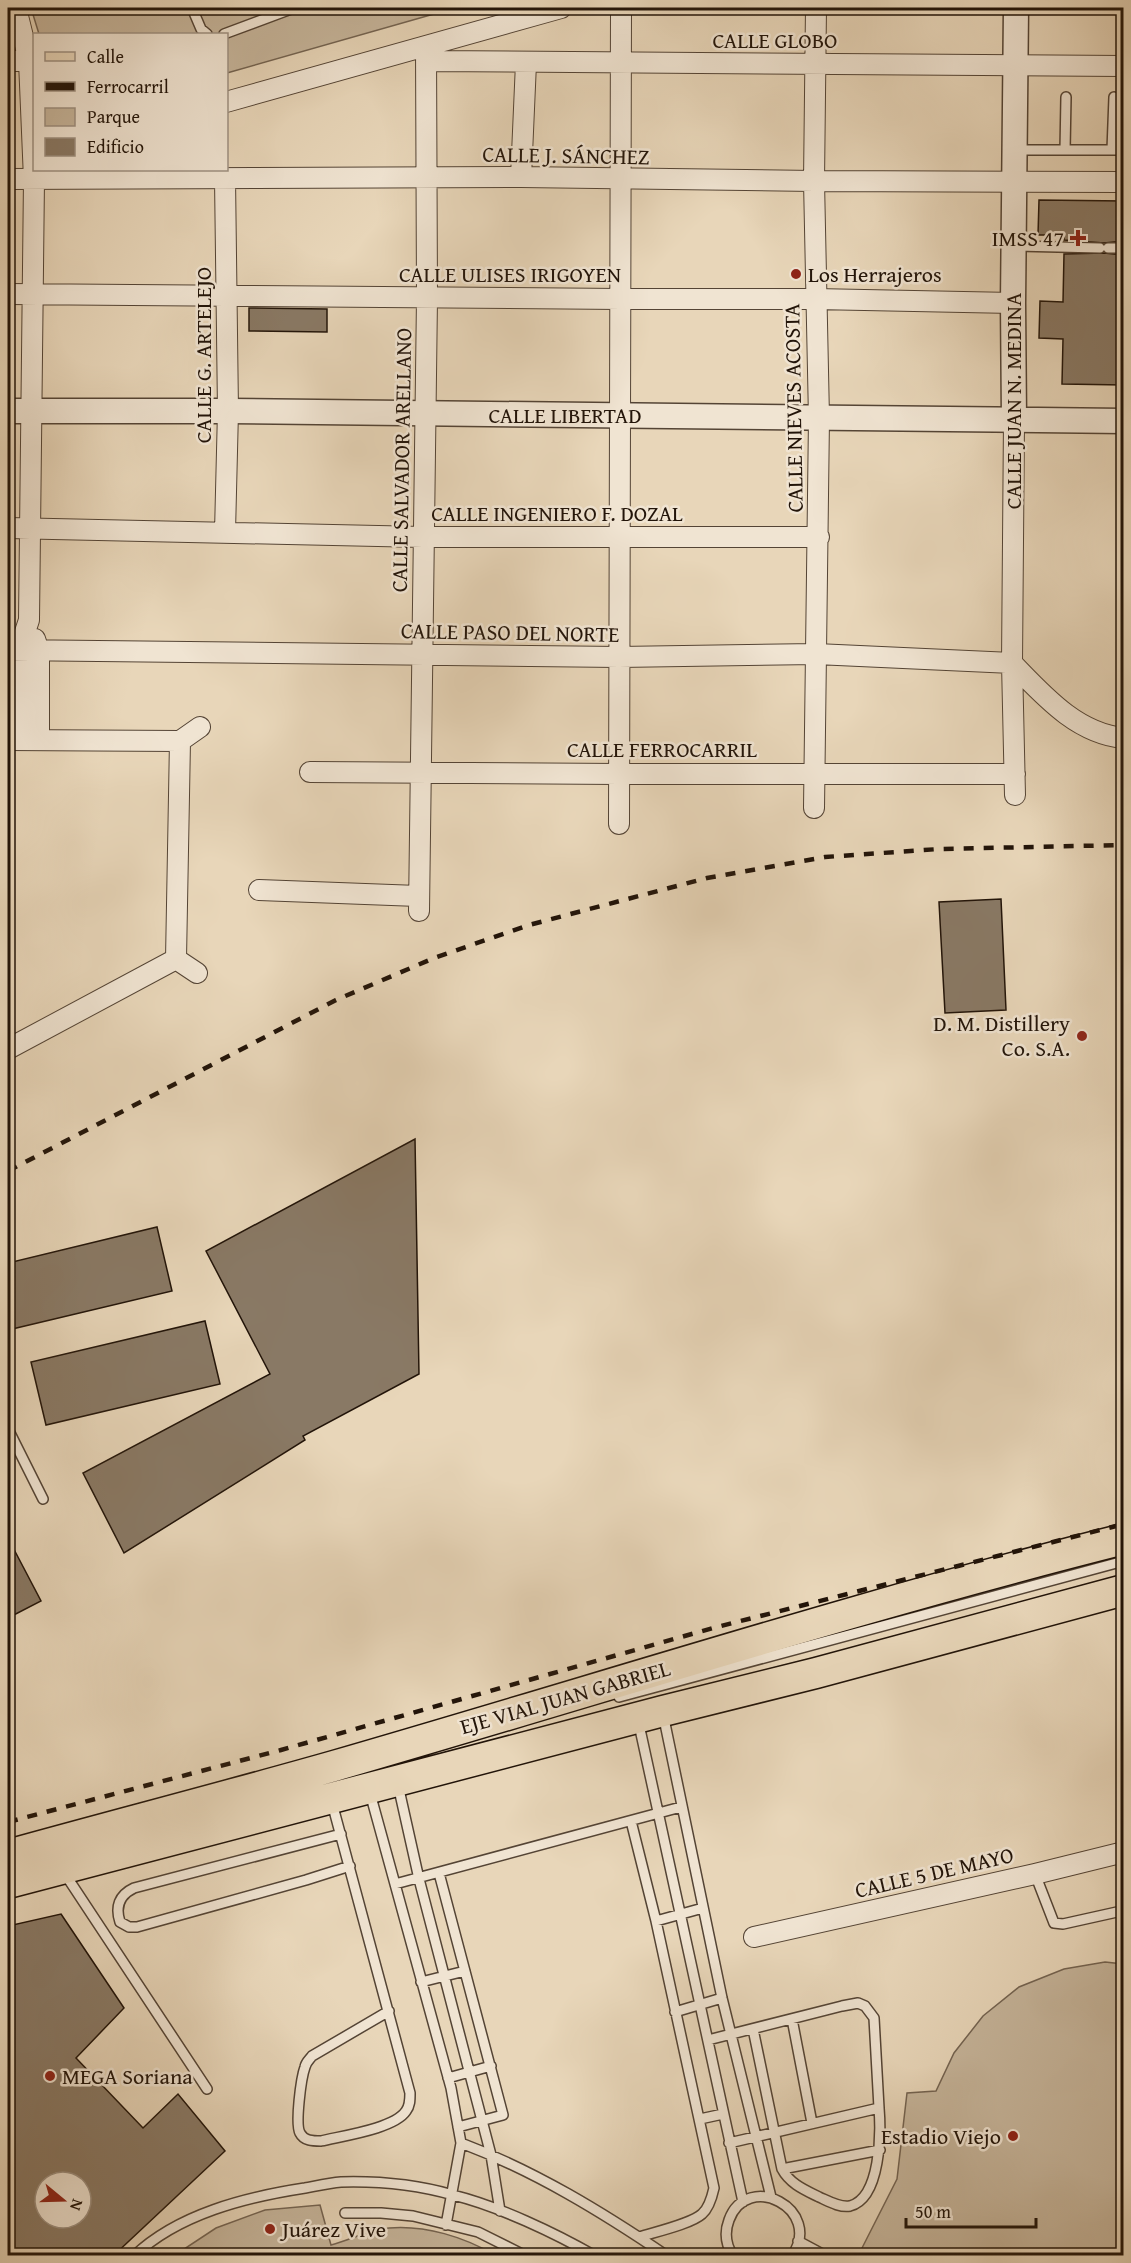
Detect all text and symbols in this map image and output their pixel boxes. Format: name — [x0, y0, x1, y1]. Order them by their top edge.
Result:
street label: CALLE GLOBO — [713, 24, 837, 56]
legend — [33, 33, 228, 171]
text: Calle — [87, 43, 124, 70]
text: Ferrocarril — [87, 73, 169, 100]
text: Parque — [87, 103, 140, 130]
text: Edificio — [87, 133, 144, 160]
street label: CALLE J. SÁNCHEZ — [482, 138, 650, 172]
place label: IMSS 47 — [992, 222, 1064, 254]
marker: IMSS 47 — [1069, 229, 1087, 247]
street label: CALLE ULISES IRIGOYEN — [399, 258, 621, 290]
place label: Los Herrajeros — [808, 258, 942, 290]
street label: CALLE G. ARTELEJO — [187, 267, 219, 443]
marker: Los Herrajeros — [789, 267, 803, 281]
street label: CALLE JUAN N. MEDINA — [997, 292, 1029, 509]
street label: CALLE NIEVES ACOSTA — [775, 303, 811, 513]
street label: CALLE SALVADOR ARELLANO — [383, 328, 419, 592]
street label: CALLE LIBERTAD — [488, 399, 642, 431]
street label: CALLE INGENIERO F. DOZAL — [431, 497, 683, 529]
street label: CALLE PASO DEL NORTE — [401, 614, 619, 650]
street label: CALLE FERROCARRIL — [567, 733, 757, 765]
place label: D. M. Distillery Co. S.A. — [933, 1007, 1070, 1064]
marker: D. M. Distillery Co. S.A. — [1075, 1029, 1089, 1043]
street label: EJE VIAL JUAN GABRIEL — [456, 1652, 674, 1742]
street label: CALLE 5 DE MAYO — [851, 1838, 1017, 1906]
place label: MEGA Soriana — [62, 2060, 193, 2092]
marker: MEGA Soriana — [43, 2069, 57, 2083]
place label: Estadio Viejo — [881, 2120, 1001, 2152]
marker: Estadio Viejo — [1006, 2129, 1020, 2143]
north arrow — [33, 2170, 93, 2230]
scale bar — [906, 2191, 1036, 2229]
text: N — [64, 2196, 90, 2214]
text: 50 m — [915, 2198, 951, 2225]
place label: Juárez Vive — [279, 2213, 386, 2245]
marker: Juárez Vive — [263, 2222, 277, 2236]

